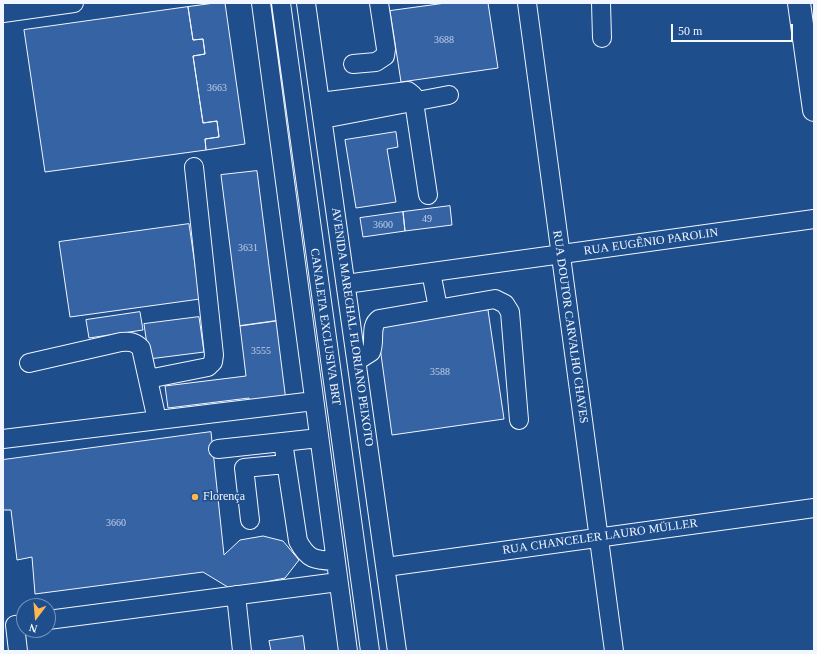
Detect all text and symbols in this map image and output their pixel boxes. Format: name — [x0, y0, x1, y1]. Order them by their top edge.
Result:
scale bar — [673, 16, 795, 42]
text: 50 m — [678, 24, 702, 38]
house number: 3688 — [434, 34, 454, 46]
house number: 3663 — [207, 82, 227, 94]
street label: AVENIDA MARECHAL FLORIANO PEIXOTO — [328, 207, 376, 447]
house number: 49 — [422, 213, 432, 225]
house number: 3600 — [373, 219, 393, 231]
street label: RUA EUGÊNIO PAROLIN — [583, 225, 719, 259]
street label: RUA DOUTOR CARVALHO CHAVES — [549, 230, 591, 424]
house number: 3631 — [238, 242, 258, 254]
street label: CANALETA EXCLUSIVA BRT — [307, 247, 343, 407]
house number: 3555 — [251, 345, 271, 357]
house number: 3588 — [430, 366, 450, 378]
place label: Florença — [203, 490, 245, 504]
marker: Florença — [190, 492, 200, 502]
street label: RUA CHANCELER LAURO MÜLLER — [501, 516, 699, 558]
house number: 3660 — [106, 517, 126, 529]
north arrow — [16, 598, 56, 638]
text: N — [27, 622, 38, 635]

